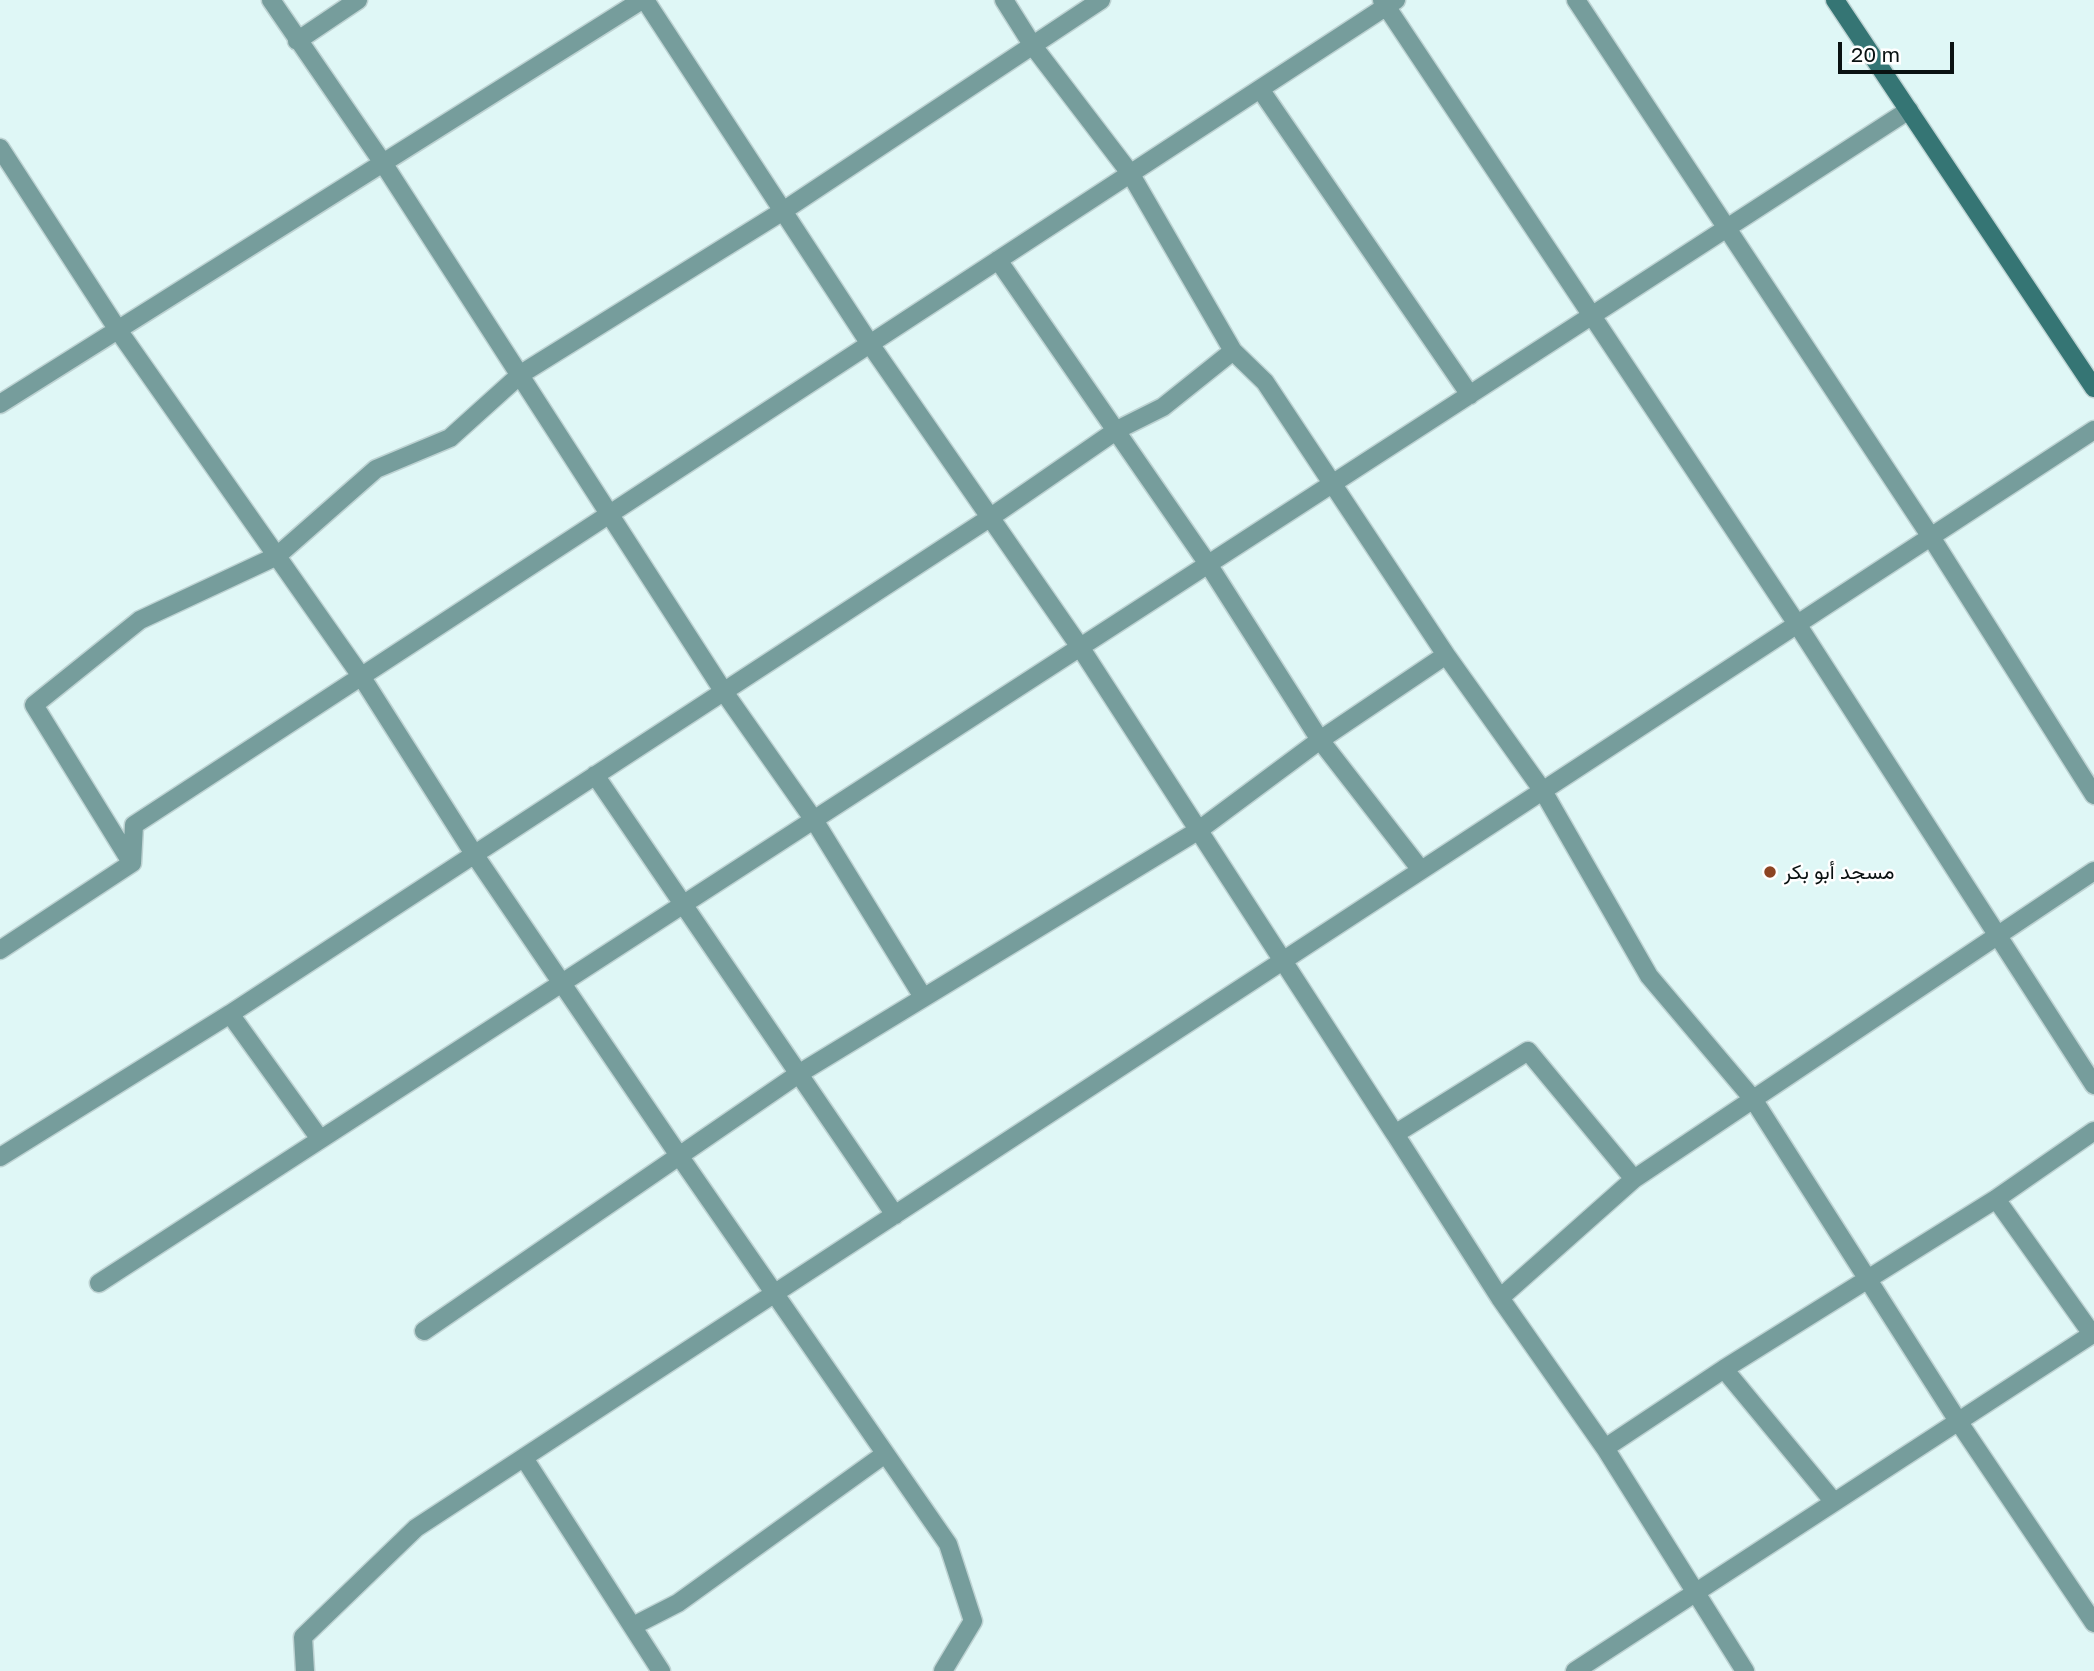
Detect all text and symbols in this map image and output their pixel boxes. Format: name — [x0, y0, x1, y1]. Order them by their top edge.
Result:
scale bar — [1842, 28, 1958, 72]
text: 20 m — [1851, 41, 1900, 67]
place label: مسجد أبو بكر — [1784, 859, 1894, 885]
marker: مسجد أبو بكر — [1762, 864, 1778, 880]

